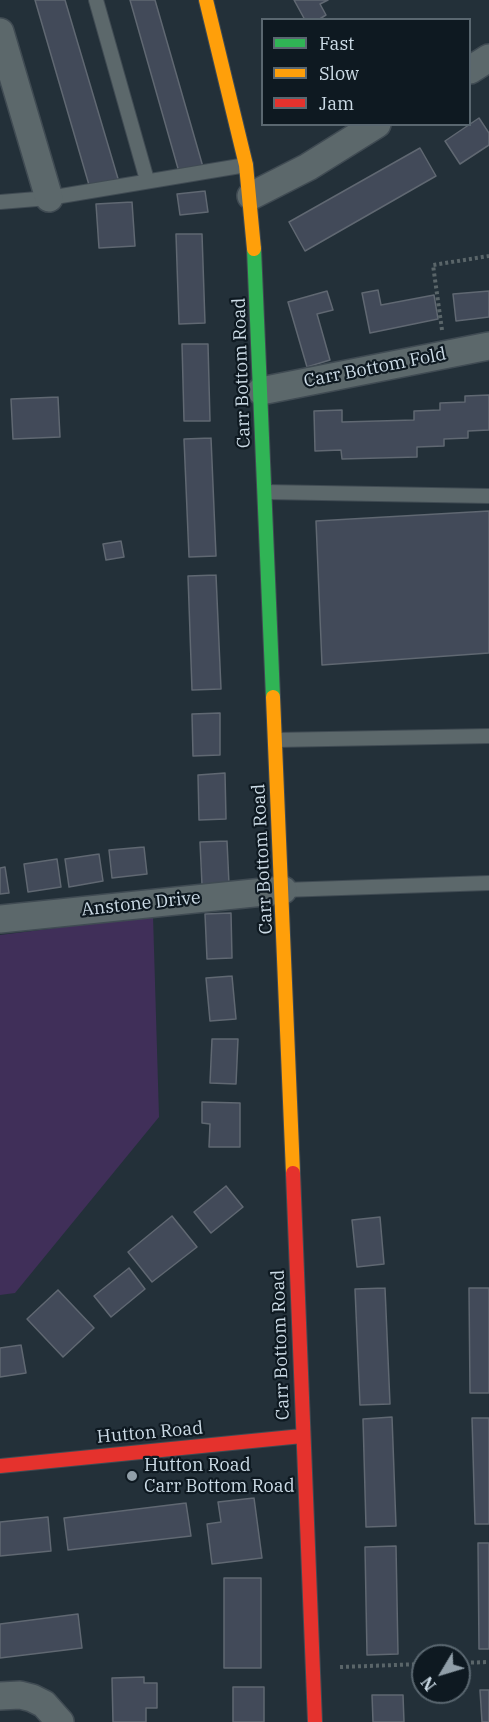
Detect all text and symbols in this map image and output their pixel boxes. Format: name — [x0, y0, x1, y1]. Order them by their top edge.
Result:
legend — [261, 18, 471, 126]
text: Fast — [319, 32, 354, 55]
text: Slow — [319, 62, 359, 85]
text: Jam — [319, 92, 354, 115]
street label: Carr Bottom Road — [229, 297, 255, 449]
street label: Carr Bottom Fold — [302, 344, 448, 392]
street label: Carr Bottom Road — [248, 783, 278, 935]
street label: Anstone Drive — [80, 887, 202, 921]
street label: Carr Bottom Road — [268, 1269, 294, 1421]
street label: Hutton Road — [96, 1418, 204, 1448]
place label: Hutton Road Carr Bottom Road — [144, 1455, 295, 1498]
marker: Hutton Road Carr Bottom Road — [125, 1469, 139, 1483]
north arrow — [411, 1644, 471, 1704]
text: N — [417, 1673, 440, 1695]

